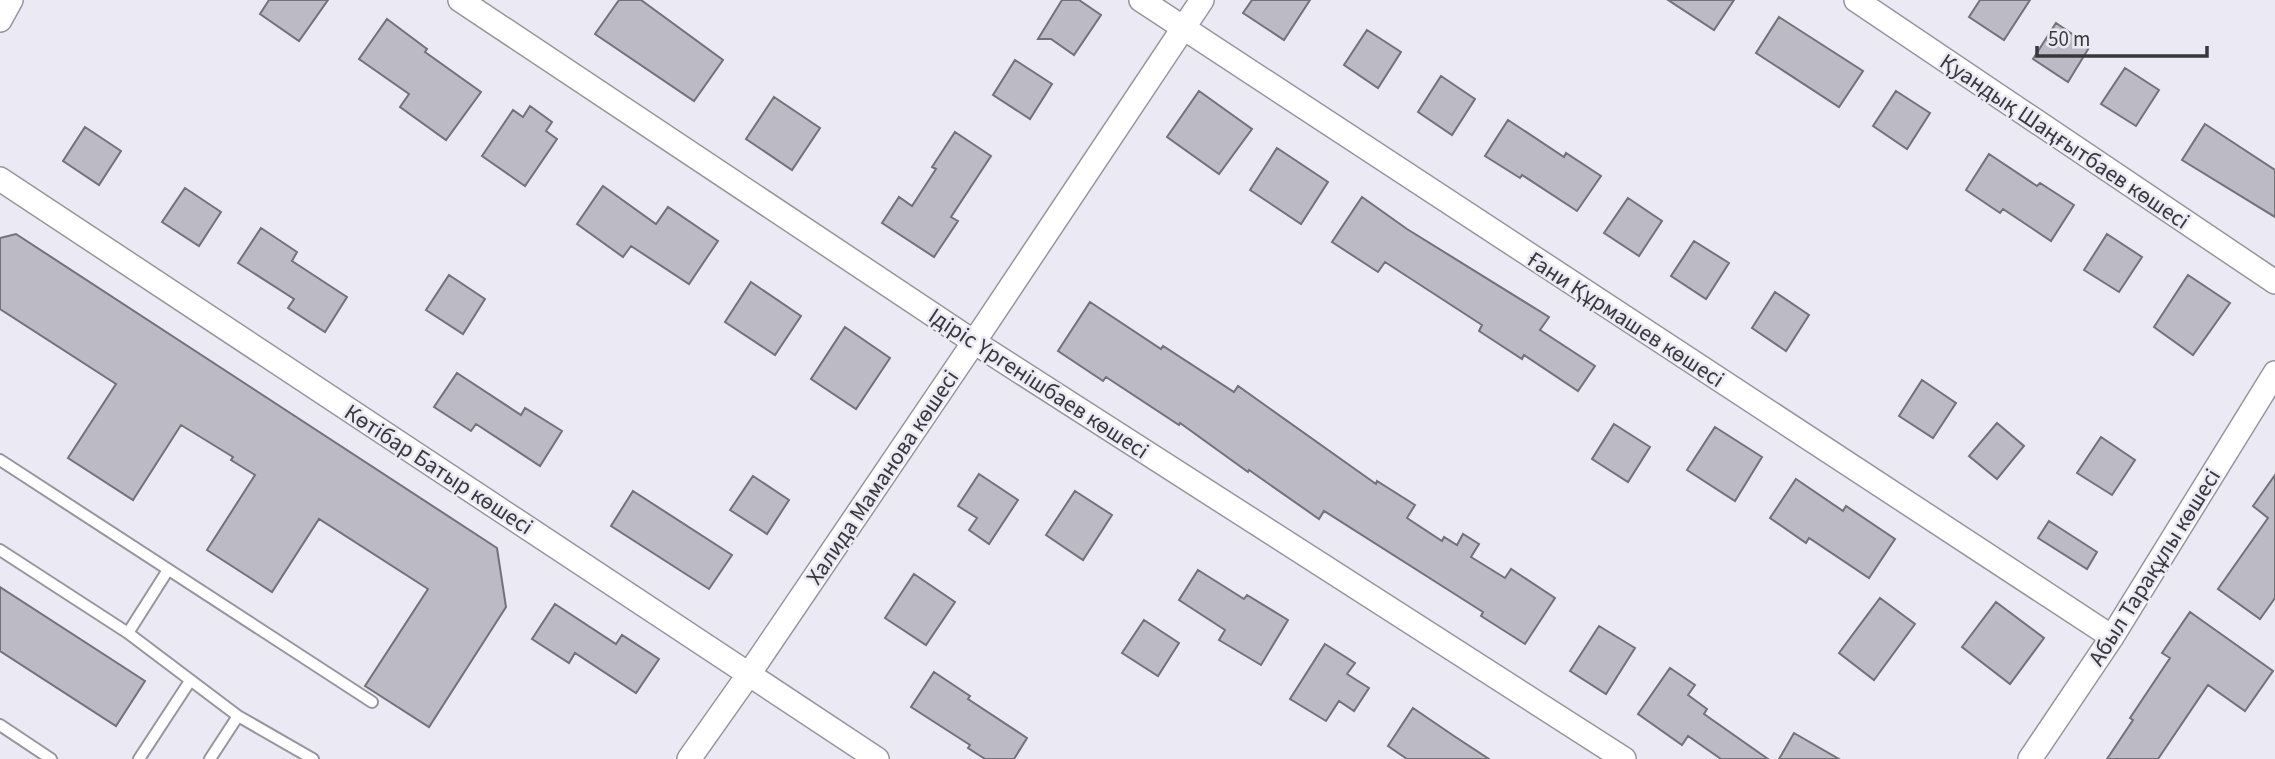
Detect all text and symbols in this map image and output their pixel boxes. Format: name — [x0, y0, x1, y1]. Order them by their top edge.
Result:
scale bar — [2037, 14, 2207, 58]
text: 50 m — [2048, 24, 2090, 54]
street label: Қуандық Шаңғытбаев көшесі — [1933, 45, 2196, 237]
street label: Ғани Құрмашев көшесі — [1521, 243, 1731, 396]
street label: Ідіріс Үргенішбаев көшесі — [922, 300, 1155, 467]
street label: Халида Маманова көшесі — [798, 363, 967, 591]
street label: Көтібар Батыр көшесі — [338, 396, 540, 543]
street label: Абыл Тарақұлы көшесі — [2080, 462, 2229, 672]

